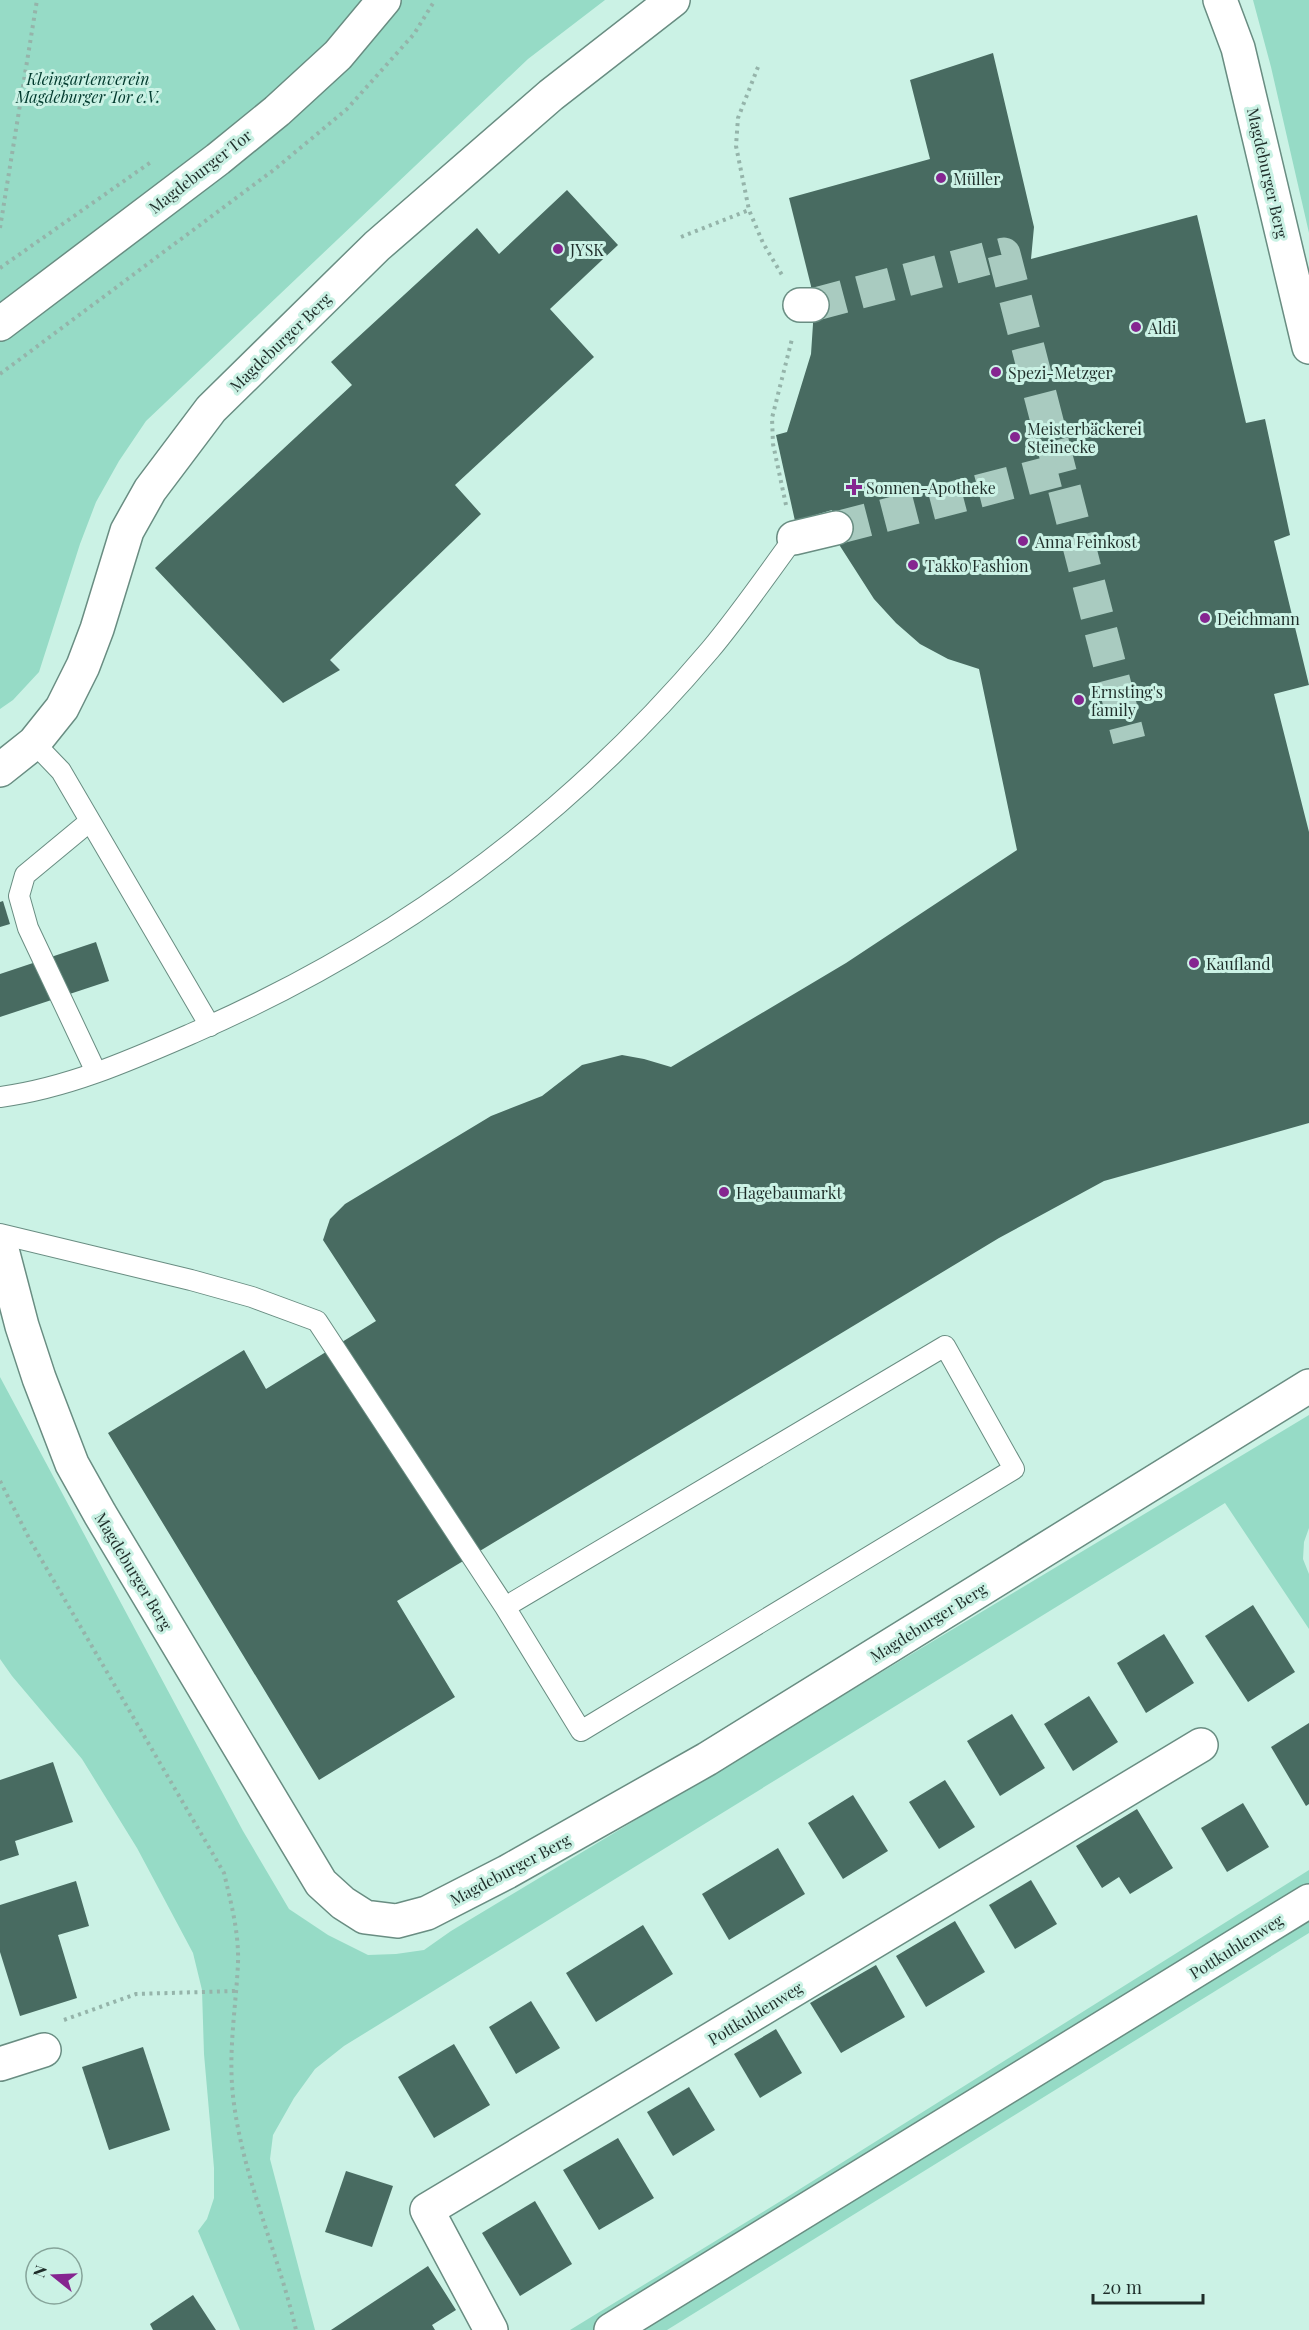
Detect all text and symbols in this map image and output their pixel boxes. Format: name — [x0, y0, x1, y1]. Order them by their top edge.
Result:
park label: Kleingartenverein Magdeburger Tor e.V. — [15, 68, 160, 107]
street label: Magdeburger Berg — [1243, 105, 1293, 241]
street label: Magdeburger Tor — [144, 124, 256, 218]
place label: Müller — [953, 168, 1000, 189]
marker: Müller — [934, 171, 948, 185]
place label: JYSK — [569, 239, 604, 260]
marker: JYSK — [551, 242, 565, 256]
street label: Magdeburger Berg — [225, 288, 336, 396]
place label: Aldi — [1147, 317, 1177, 338]
marker: Aldi — [1129, 320, 1143, 334]
place label: Spezi-Metzger — [1008, 362, 1113, 383]
marker: Spezi-Metzger — [989, 365, 1003, 379]
place label: Meisterbäckerei Steinecke — [1027, 418, 1142, 457]
marker: Meisterbäckerei Steinecke — [1008, 430, 1022, 444]
place label: Sonnen-Apotheke — [866, 477, 996, 498]
marker: Sonnen-Apotheke — [847, 480, 861, 494]
place label: Anna Feinkost — [1034, 531, 1137, 552]
marker: Anna Feinkost — [1016, 534, 1030, 548]
place label: Takko Fashion — [925, 555, 1029, 576]
marker: Takko Fashion — [906, 558, 920, 572]
place label: Deichmann — [1217, 608, 1300, 629]
marker: Deichmann — [1198, 611, 1212, 625]
place label: Ernsting's family — [1091, 681, 1163, 720]
marker: Ernsting's family — [1072, 693, 1086, 707]
place label: Kaufland — [1206, 953, 1271, 974]
marker: Kaufland — [1187, 956, 1201, 970]
place label: Hagebaumarkt — [736, 1182, 842, 1203]
marker: Hagebaumarkt — [717, 1185, 731, 1199]
street label: Magdeburger Berg — [91, 1508, 178, 1634]
street label: Magdeburger Berg — [866, 1577, 991, 1666]
street label: Magdeburger Berg — [446, 1828, 574, 1910]
street label: Pottkuhlenweg — [1185, 1909, 1287, 1983]
street label: Pottkuhlenweg — [704, 1976, 807, 2050]
north arrow — [24, 2246, 84, 2306]
text: N — [27, 2262, 51, 2280]
scale bar — [1093, 2267, 1202, 2305]
text: 20 m — [1102, 2275, 1142, 2299]

